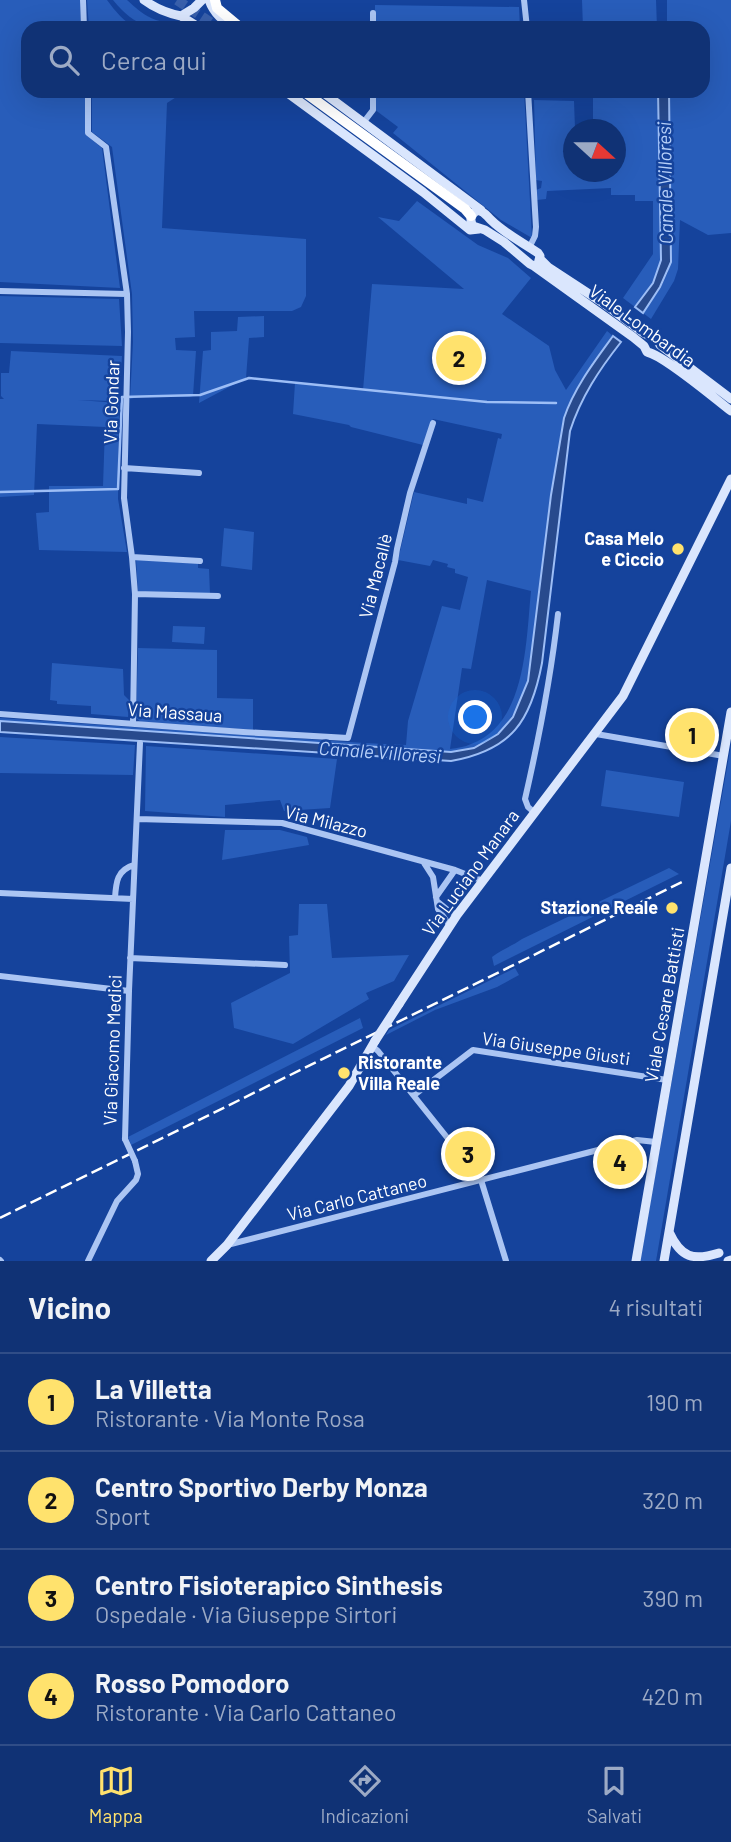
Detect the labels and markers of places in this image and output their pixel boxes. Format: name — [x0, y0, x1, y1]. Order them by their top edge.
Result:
pin: 2 — [436, 332, 482, 384]
place label: Casa Melo e Ciccio — [584, 527, 664, 570]
marker: Casa Melo e Ciccio — [670, 541, 686, 557]
pin: 1 — [669, 709, 715, 761]
place label: Stazione Reale — [540, 896, 658, 918]
marker: Stazione Reale — [664, 900, 680, 916]
place label: Ristorante Villa Reale — [358, 1051, 442, 1094]
marker: Ristorante Villa Reale — [336, 1065, 352, 1081]
pin: 3 — [445, 1128, 491, 1180]
pin: 4 — [597, 1136, 643, 1188]

